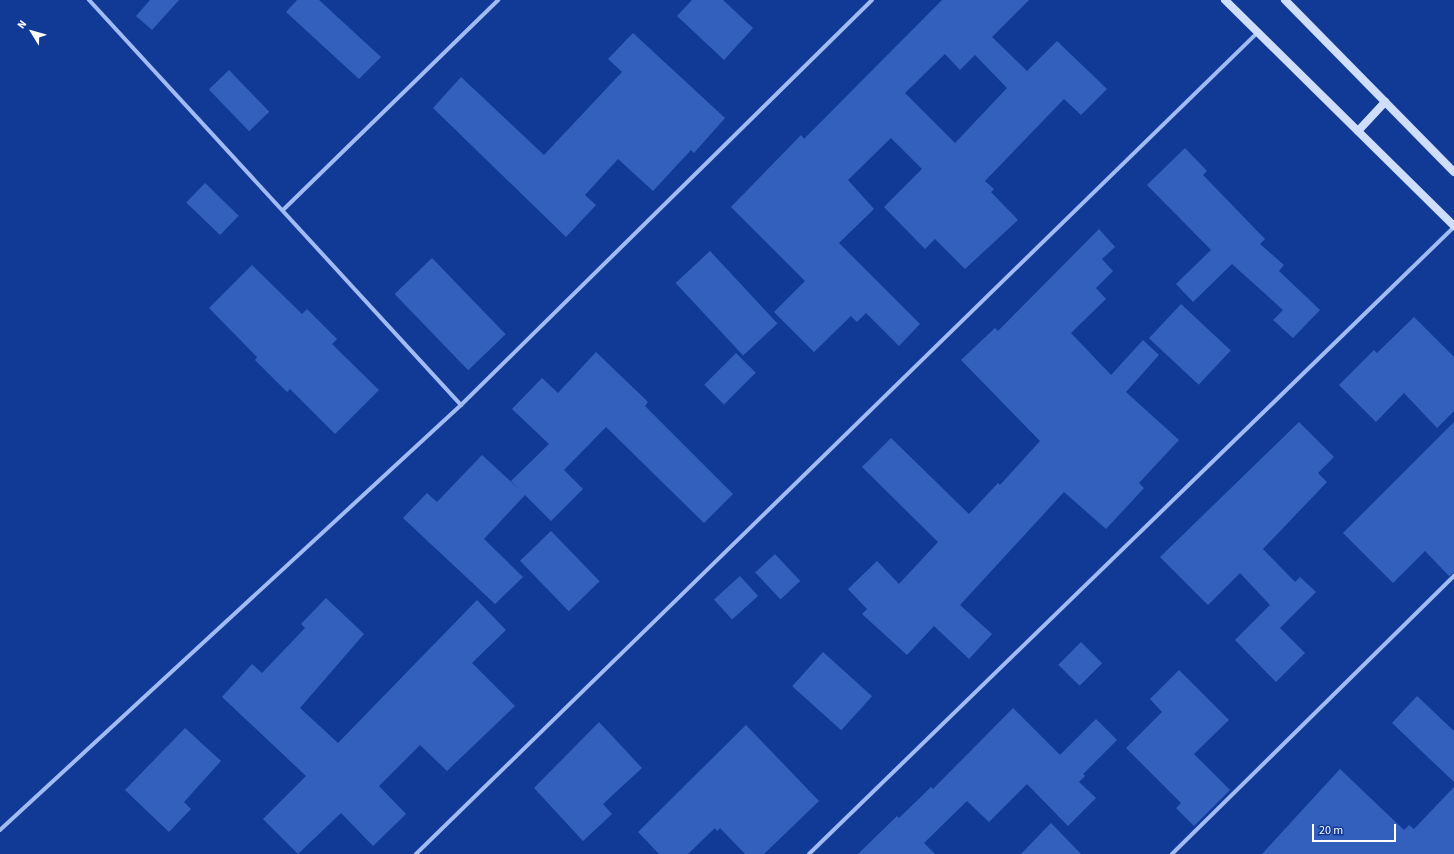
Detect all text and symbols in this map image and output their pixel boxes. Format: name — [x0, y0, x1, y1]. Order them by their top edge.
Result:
north arrow — [12, 12, 52, 52]
text: N — [14, 17, 30, 32]
scale bar — [1314, 816, 1398, 842]
text: 20 m — [1319, 822, 1343, 839]

